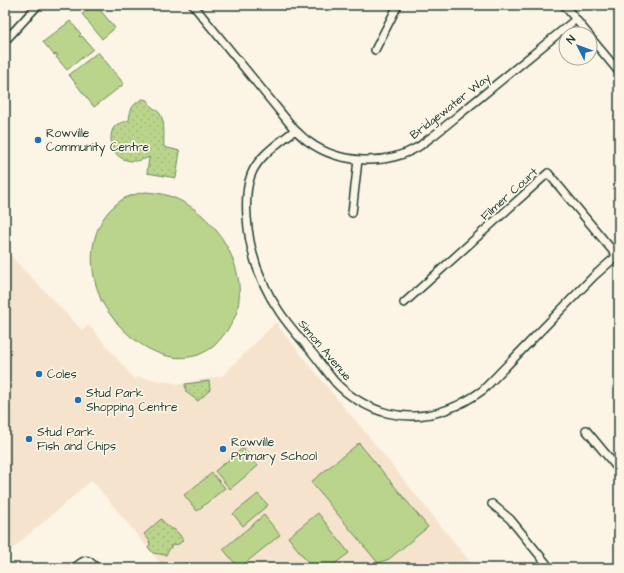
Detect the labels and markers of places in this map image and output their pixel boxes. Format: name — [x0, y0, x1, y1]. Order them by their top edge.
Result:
place label: Rowville Community Centre — [46, 125, 150, 157]
marker: Rowville Community Centre — [33, 135, 43, 145]
place label: Coles — [47, 366, 77, 383]
marker: Coles — [34, 369, 44, 379]
place label: Stud Park Shopping Centre — [86, 385, 178, 417]
marker: Stud Park Shopping Centre — [73, 395, 83, 405]
place label: Stud Park Fish and Chips — [37, 424, 116, 455]
marker: Stud Park Fish and Chips — [24, 434, 34, 444]
place label: Rowville Primary School — [231, 434, 317, 466]
marker: Rowville Primary School — [218, 444, 228, 454]

